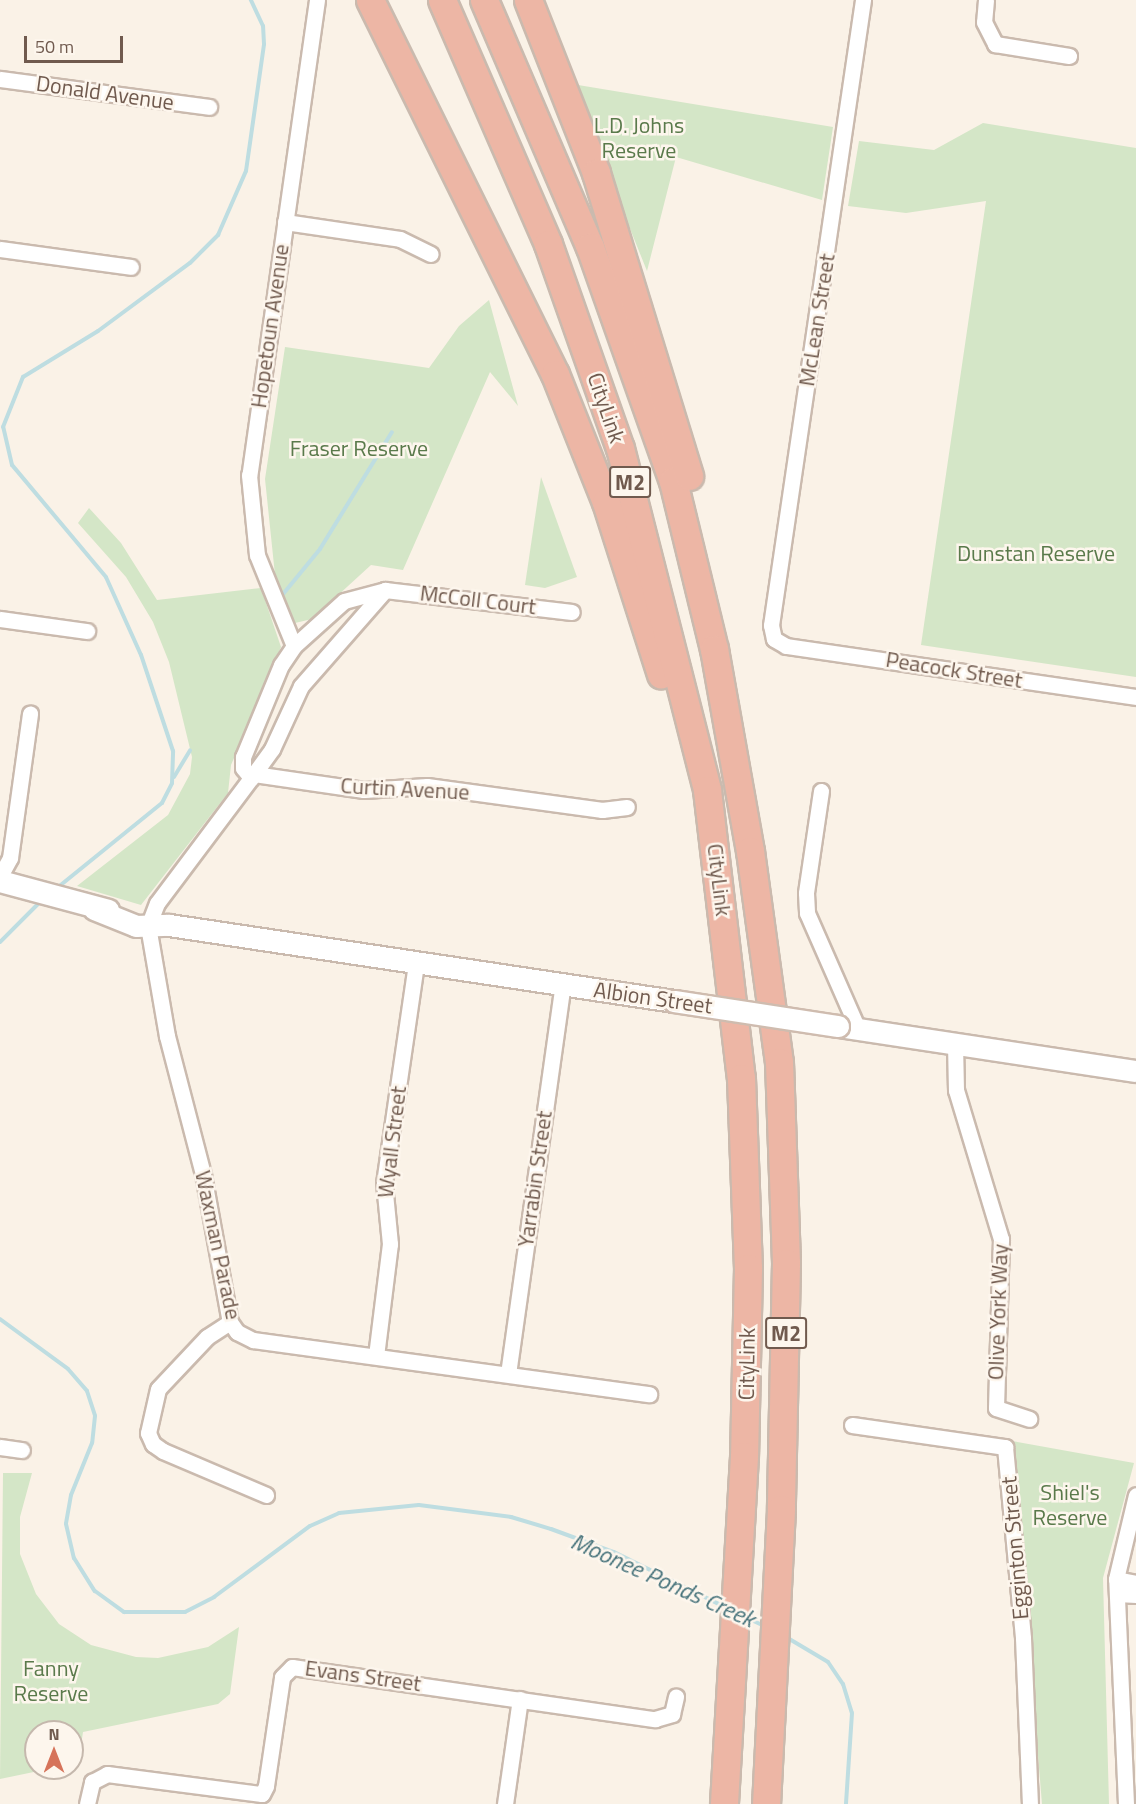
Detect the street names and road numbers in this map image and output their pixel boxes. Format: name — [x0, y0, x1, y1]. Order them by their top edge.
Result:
street label: Donald Avenue — [34, 70, 176, 116]
street label: Hopetoun Avenue — [245, 242, 295, 410]
street label: McLean Street — [793, 252, 841, 388]
street label: CityLink — [582, 369, 630, 447]
road number: M2 — [609, 464, 651, 500]
street label: McColl Court — [418, 580, 538, 620]
street label: Peacock Street — [884, 646, 1024, 694]
street label: Curtin Avenue — [340, 772, 470, 806]
street label: CityLink — [701, 842, 737, 918]
street label: Albion Street — [592, 977, 714, 1019]
street label: Wyall Street — [372, 1084, 412, 1200]
street label: Yarrabin Street — [512, 1109, 558, 1249]
street label: Waxman Parade — [189, 1168, 247, 1322]
street label: Olive York Way — [982, 1243, 1014, 1381]
road number: M2 — [765, 1315, 807, 1351]
street label: CityLink — [733, 1327, 761, 1401]
street label: Egginton Street — [996, 1475, 1034, 1621]
street label: Evans Street — [303, 1655, 423, 1697]

